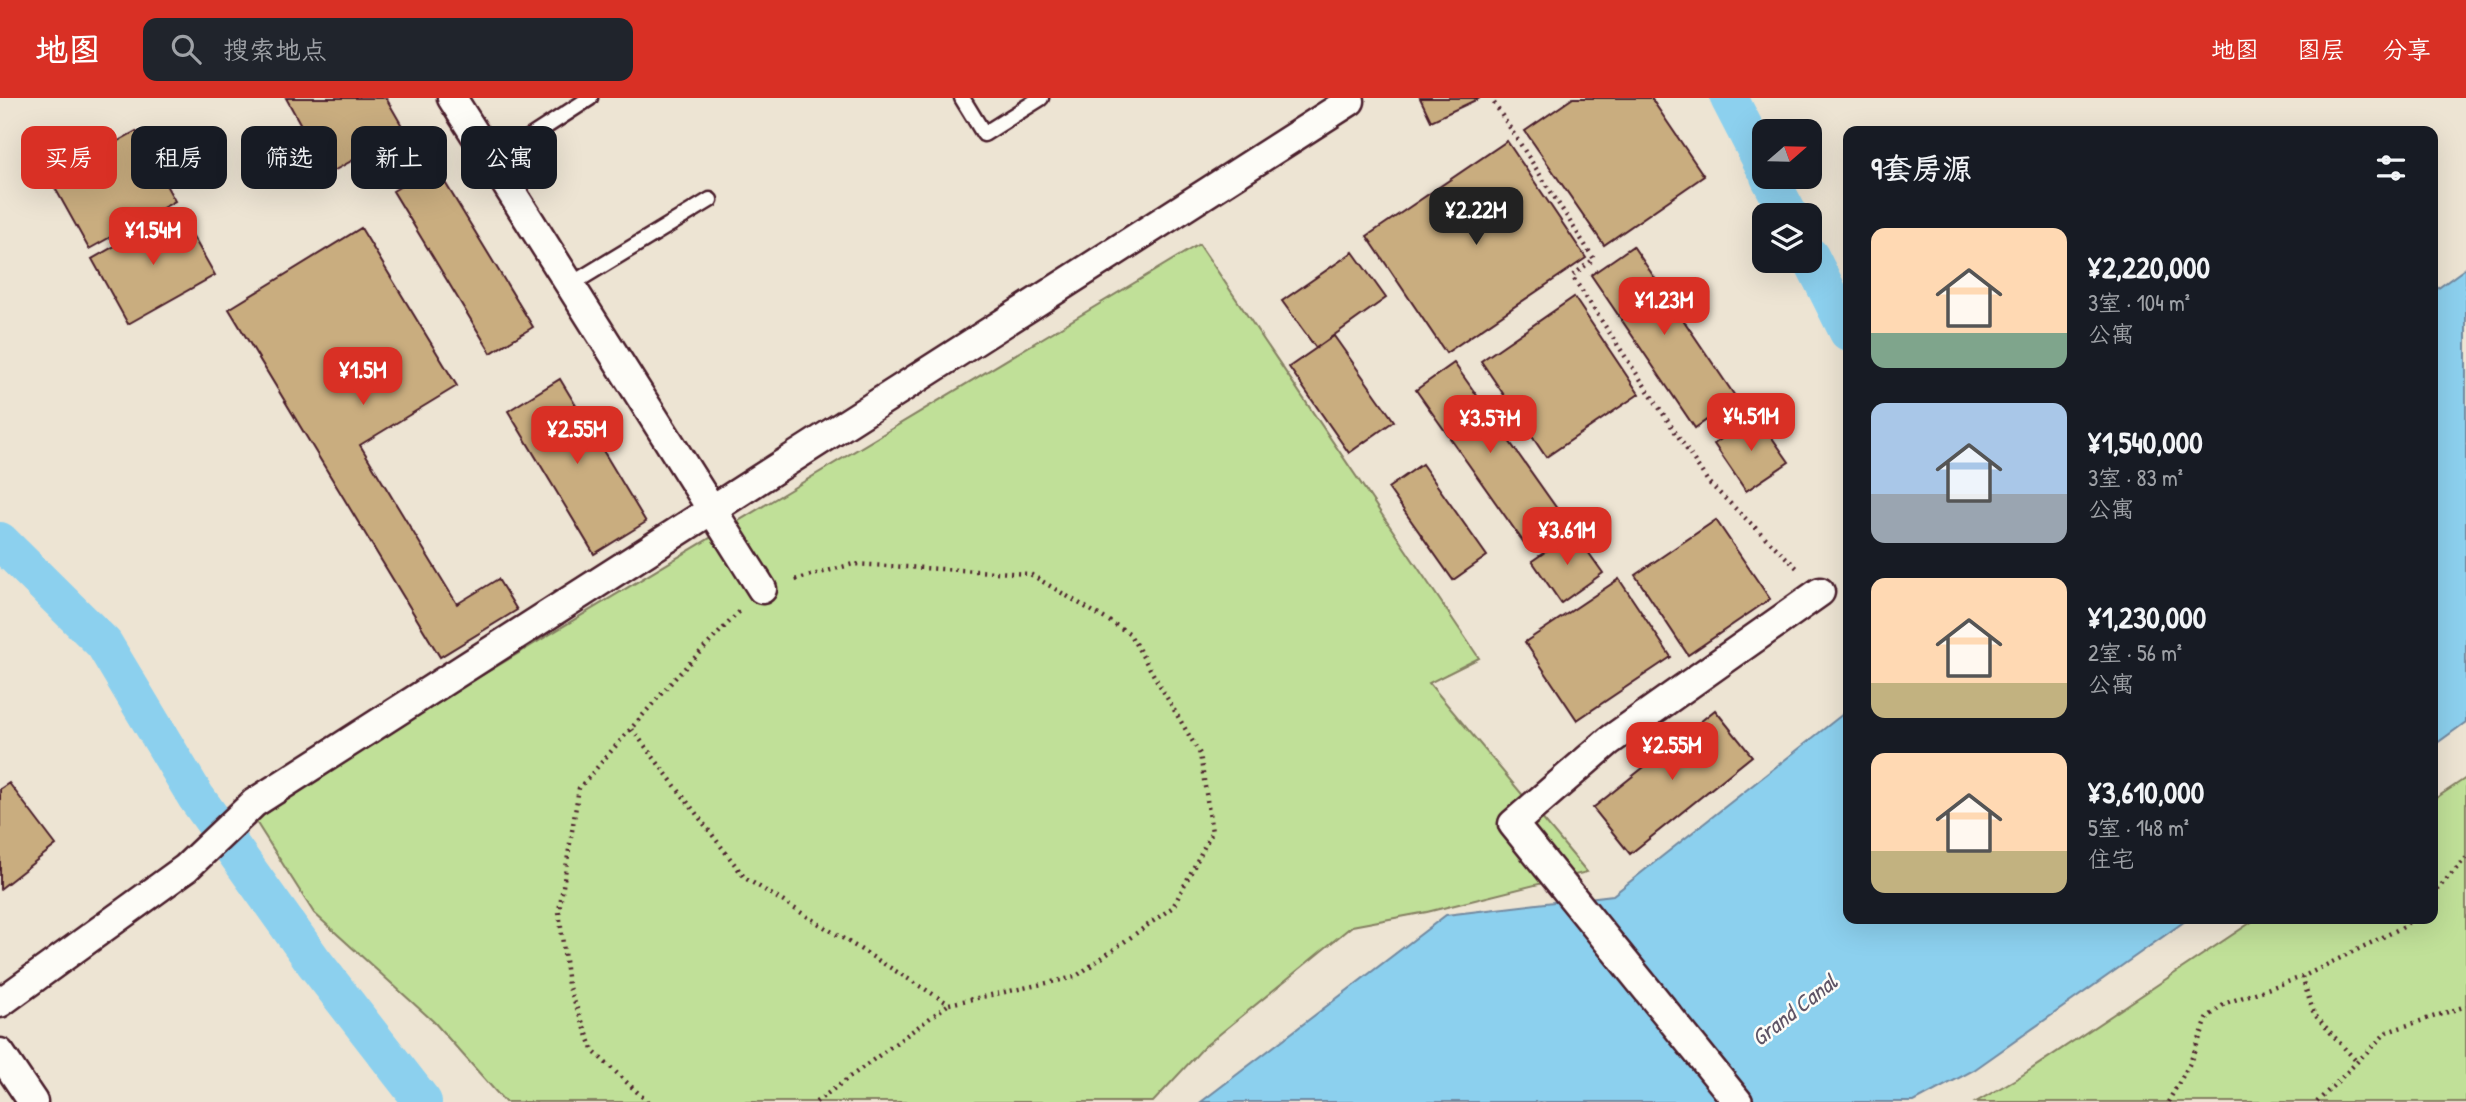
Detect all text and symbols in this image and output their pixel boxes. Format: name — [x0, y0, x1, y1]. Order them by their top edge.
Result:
search box — [143, 18, 633, 81]
text: 地图 — [35, 27, 101, 71]
icon: search — [167, 30, 205, 68]
text: 搜索地点 — [223, 32, 327, 67]
text: 地图 — [2211, 33, 2259, 65]
text: 图层 — [2297, 33, 2345, 65]
text: 分享 — [2383, 33, 2431, 65]
north arrow — [1752, 119, 1822, 189]
map controls — [1752, 119, 1822, 273]
chip: 买房 — [21, 126, 117, 189]
chip: 租房 — [131, 126, 227, 189]
chip: 筛选 — [241, 126, 337, 189]
chip: 新上 — [351, 126, 447, 189]
chip: 公寓 — [461, 126, 557, 189]
text: 9套房源 — [1871, 148, 1972, 188]
icon: filters — [2372, 149, 2410, 187]
pin: ¥2.22M — [1419, 188, 1533, 247]
text: ¥2.22M — [1445, 194, 1507, 225]
button: layers — [1752, 203, 1822, 273]
pin: ¥1.54M — [96, 208, 210, 267]
text: ¥1.54M — [125, 214, 181, 245]
text: ¥2,220,000 — [2088, 247, 2210, 287]
icon: home — [1927, 256, 2011, 340]
pin: ¥1.23M — [1607, 278, 1721, 337]
text: ¥1.23M — [1635, 284, 1693, 315]
text: 3室 · 104 m² — [2088, 287, 2190, 318]
text: 公寓 — [2088, 318, 2134, 349]
pin: ¥1.5M — [314, 348, 412, 407]
text: ¥1.5M — [339, 354, 387, 385]
pin: ¥4.51M — [1694, 394, 1808, 453]
pin: ¥3.57M — [1433, 396, 1547, 455]
text: ¥4.51M — [1723, 400, 1779, 431]
text: ¥3.57M — [1460, 402, 1520, 433]
pin: ¥2.55M — [520, 406, 634, 466]
text: ¥2.55M — [547, 413, 607, 444]
text: ¥1,540,000 — [2088, 422, 2203, 462]
icon: home — [1927, 431, 2011, 515]
text: 3室 · 83 m² — [2088, 462, 2183, 493]
text: 公寓 — [2088, 493, 2134, 524]
pin: ¥3.61M — [1510, 508, 1624, 567]
text: ¥3.61M — [1538, 514, 1596, 545]
text: ¥1,230,000 — [2088, 597, 2206, 637]
icon: home — [1927, 606, 2011, 690]
text: 2室 · 56 m² — [2088, 637, 2182, 668]
text: 公寓 — [2088, 668, 2134, 699]
pin: ¥2.55M — [1615, 722, 1729, 782]
text: ¥2.55M — [1642, 729, 1702, 760]
text: ¥3,610,000 — [2088, 772, 2204, 812]
icon: home — [1927, 781, 2011, 865]
text: 5室 · 148 m² — [2088, 812, 2189, 843]
text: 住宅 — [2088, 843, 2134, 874]
water label: Grand Canal — [1744, 966, 1844, 1053]

